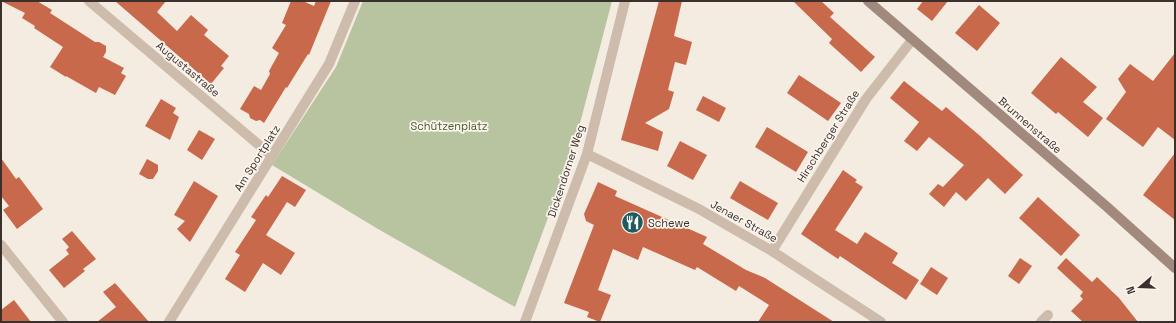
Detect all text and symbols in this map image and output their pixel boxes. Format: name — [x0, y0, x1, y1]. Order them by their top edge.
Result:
street label: Augustastraße — [153, 38, 223, 100]
street label: Hirschberger Straße — [794, 87, 862, 185]
street label: Brunnenstraße — [995, 94, 1065, 156]
park label: Schützenplatz — [410, 119, 488, 133]
street label: Am Sportplatz — [231, 122, 283, 194]
street label: Dickendorner Weg — [544, 123, 588, 219]
street label: Jenaer Straße — [708, 197, 780, 245]
restaurant icon: Schewe — [620, 210, 646, 236]
place label: Schewe — [648, 216, 690, 230]
north arrow — [1120, 267, 1160, 307]
text: N — [1123, 284, 1138, 296]

